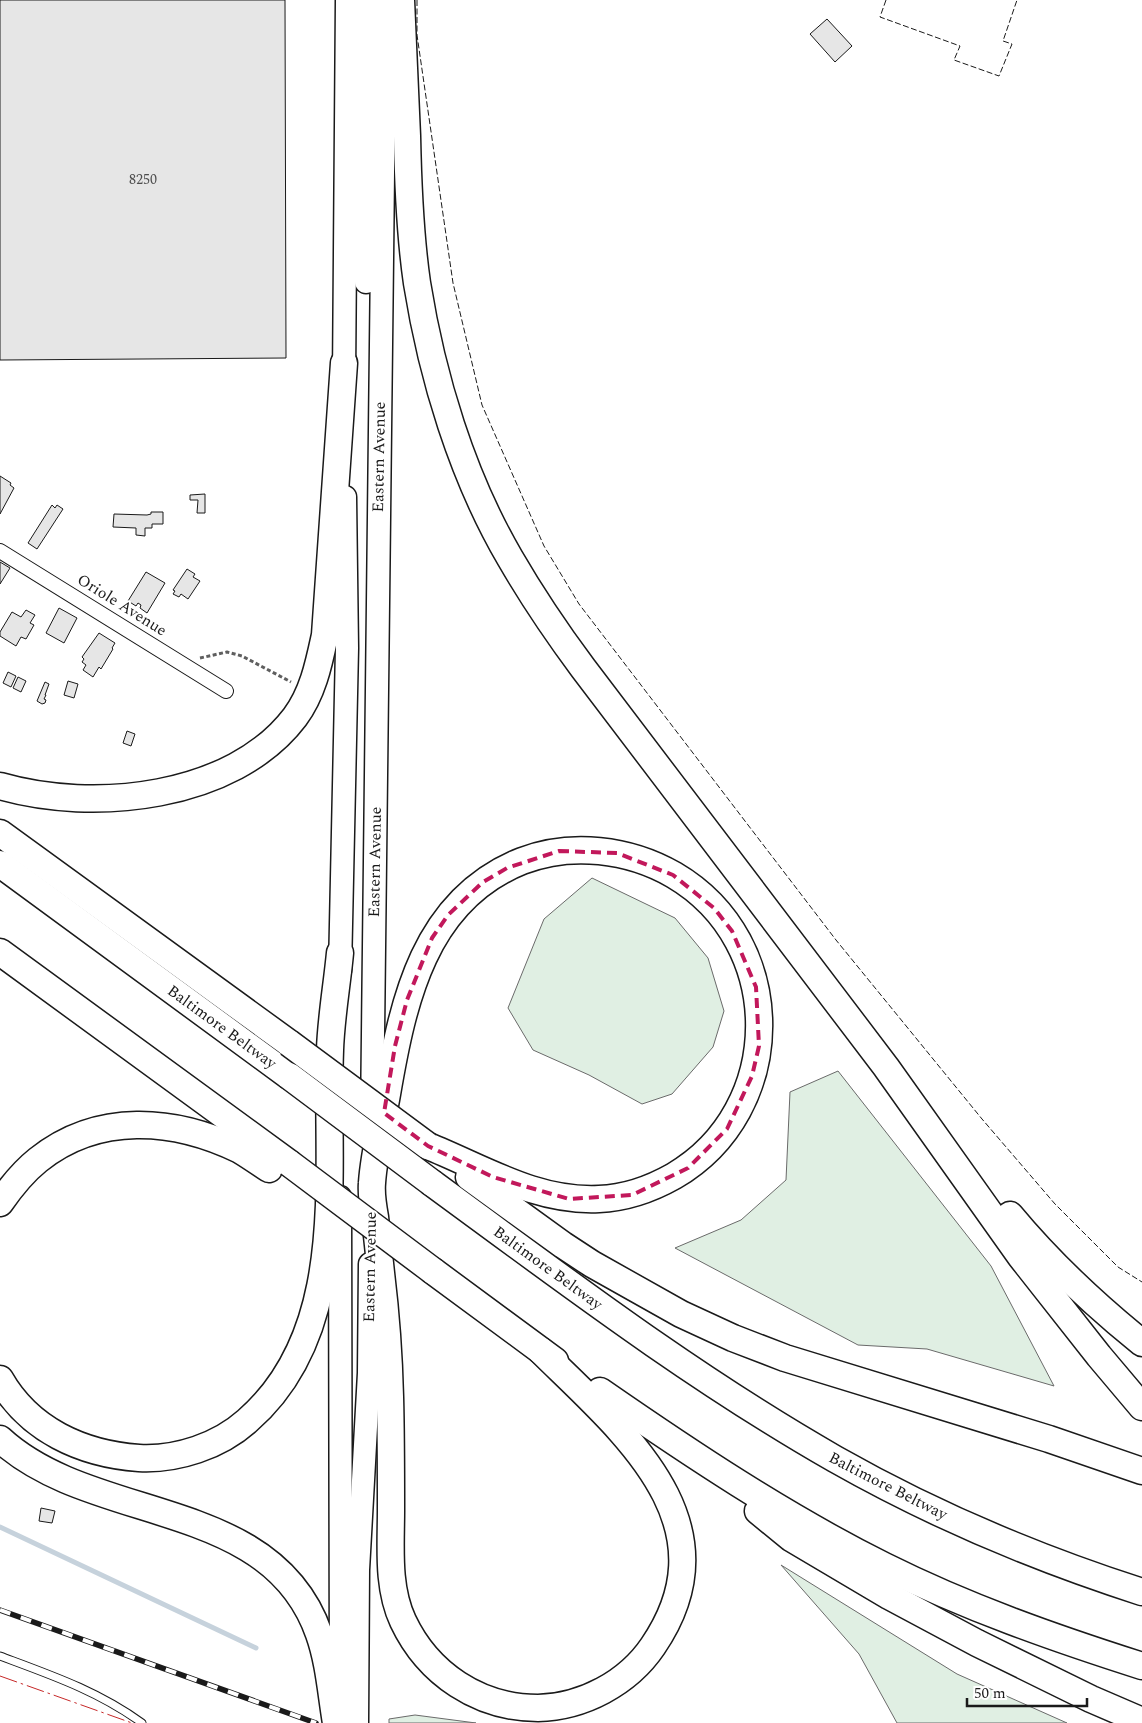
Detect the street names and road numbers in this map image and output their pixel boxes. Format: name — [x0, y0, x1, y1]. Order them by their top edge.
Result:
street label: Eastern Avenue — [366, 401, 392, 513]
street label: Oriole Avenue — [72, 568, 172, 642]
street label: Eastern Avenue — [362, 806, 388, 918]
street label: Baltimore Beltway — [162, 979, 283, 1076]
street label: Eastern Avenue — [357, 1211, 383, 1323]
street label: Baltimore Beltway — [488, 1220, 609, 1317]
street label: Baltimore Beltway — [824, 1446, 953, 1527]

